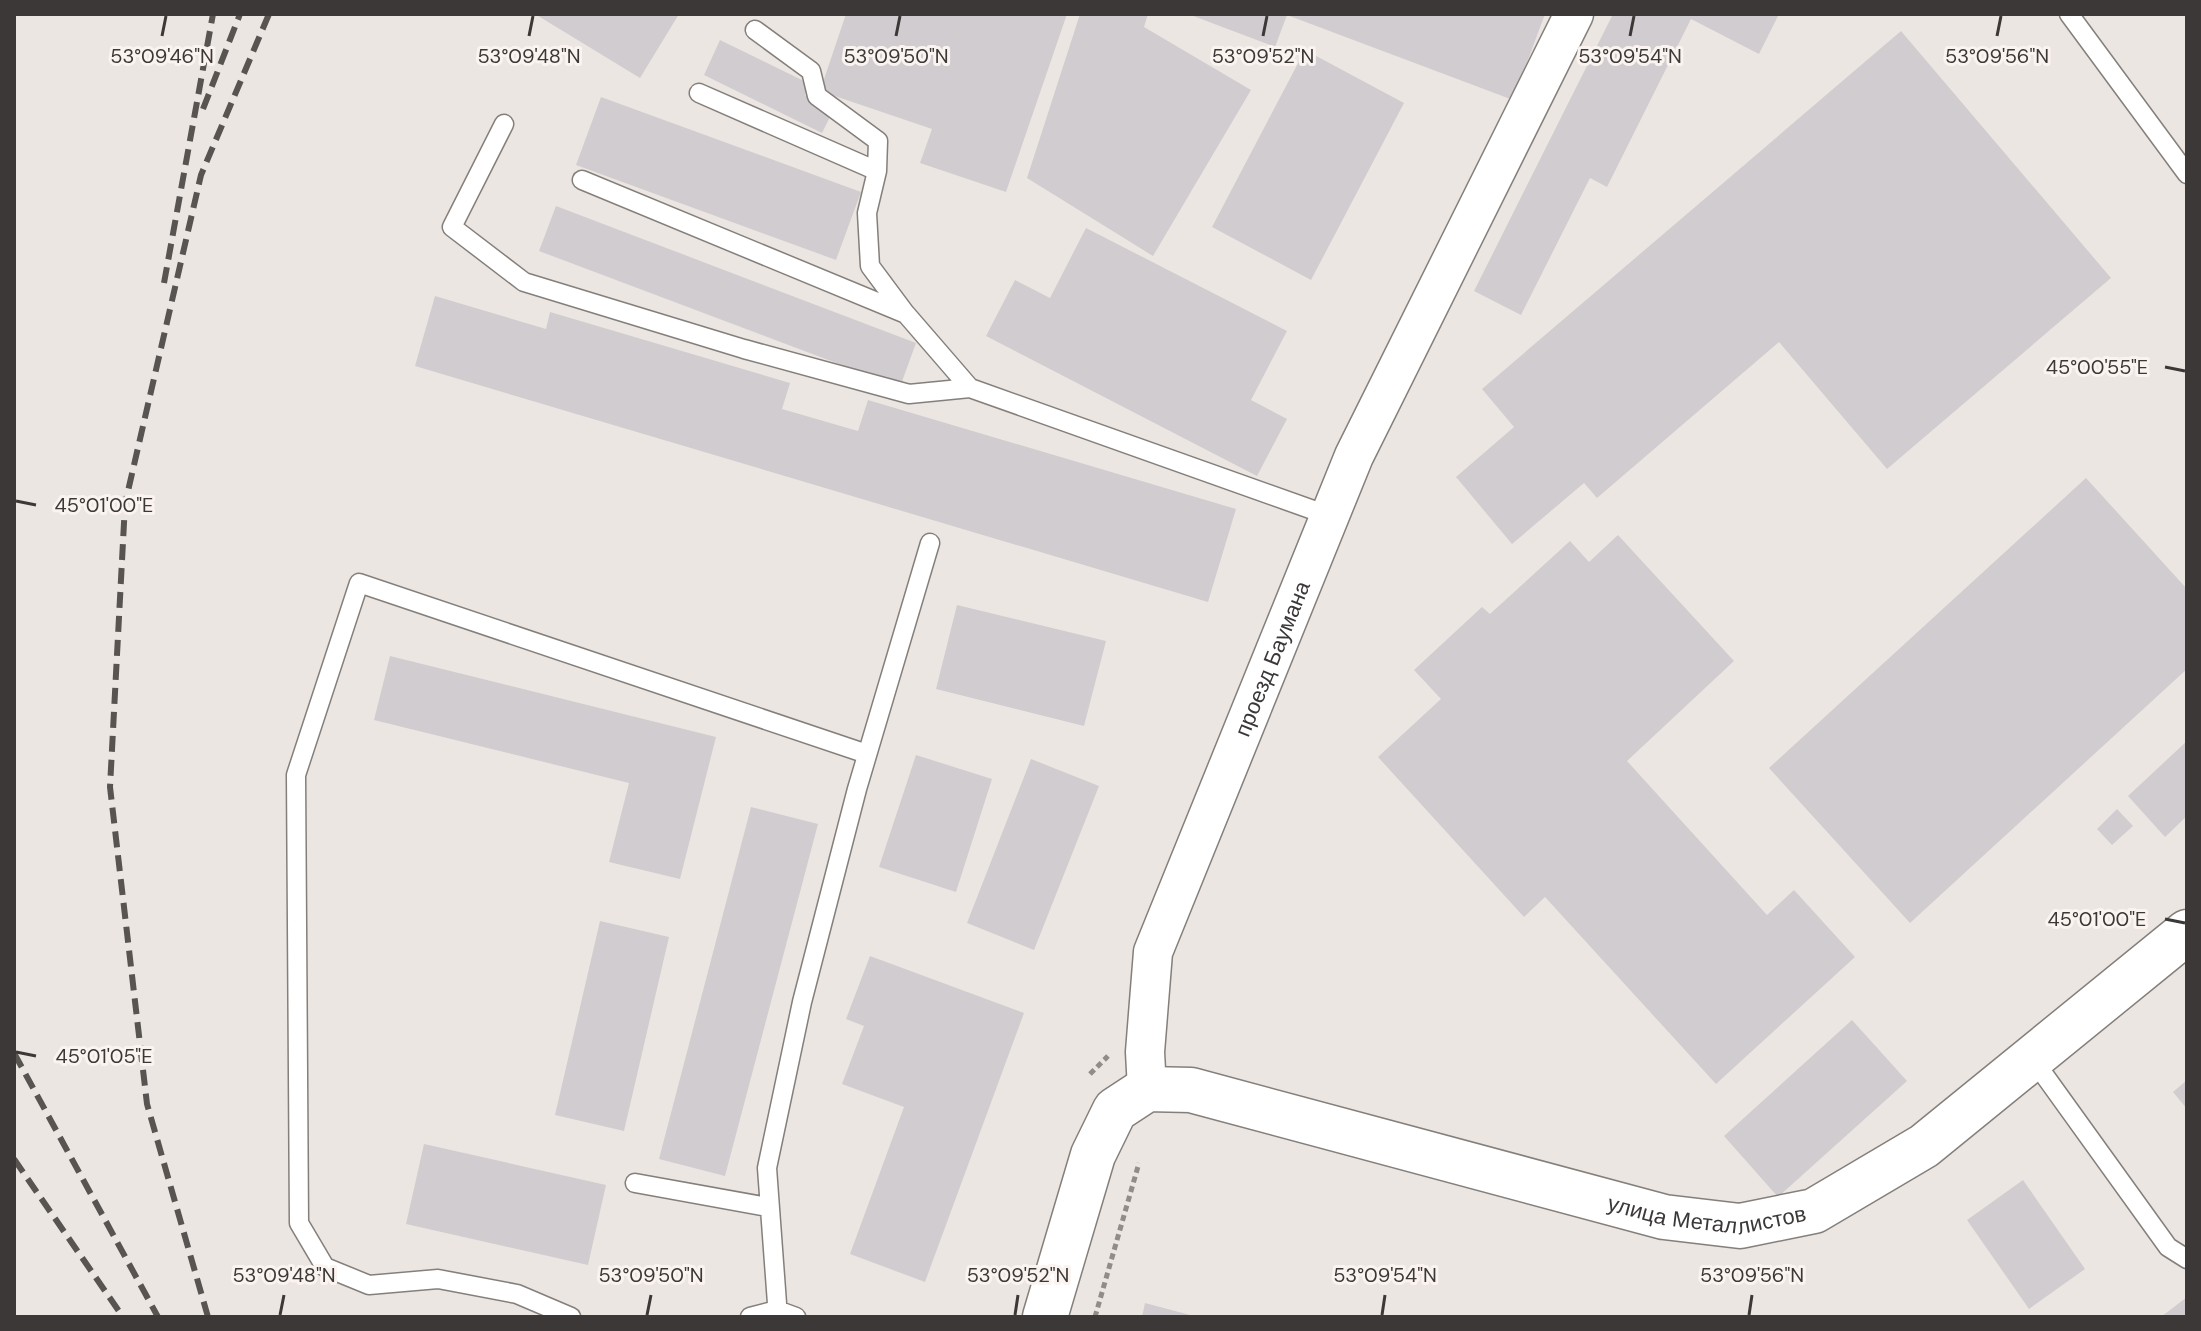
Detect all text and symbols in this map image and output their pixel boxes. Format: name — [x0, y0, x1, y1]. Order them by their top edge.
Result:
text: 53°09'46"N — [110, 43, 214, 69]
text: 53°09'48"N — [477, 43, 581, 69]
text: 53°09'50"N — [843, 43, 949, 69]
text: 53°09'52"N — [1212, 43, 1314, 69]
text: 53°09'54"N — [1578, 43, 1682, 69]
text: 53°09'56"N — [1945, 43, 2049, 69]
text: 45°00'55"E — [2046, 354, 2148, 380]
text: 45°01'00"E — [55, 492, 153, 518]
street label: проезд Баумана — [1227, 576, 1317, 741]
text: 45°01'00"E — [2048, 906, 2146, 932]
text: 45°01'05"E — [56, 1043, 152, 1069]
street label: улица Металлистов — [1604, 1188, 1809, 1241]
text: 53°09'48"N — [232, 1262, 336, 1288]
text: 53°09'50"N — [598, 1262, 704, 1288]
text: 53°09'52"N — [967, 1262, 1069, 1288]
text: 53°09'54"N — [1333, 1262, 1437, 1288]
text: 53°09'56"N — [1700, 1262, 1804, 1288]

